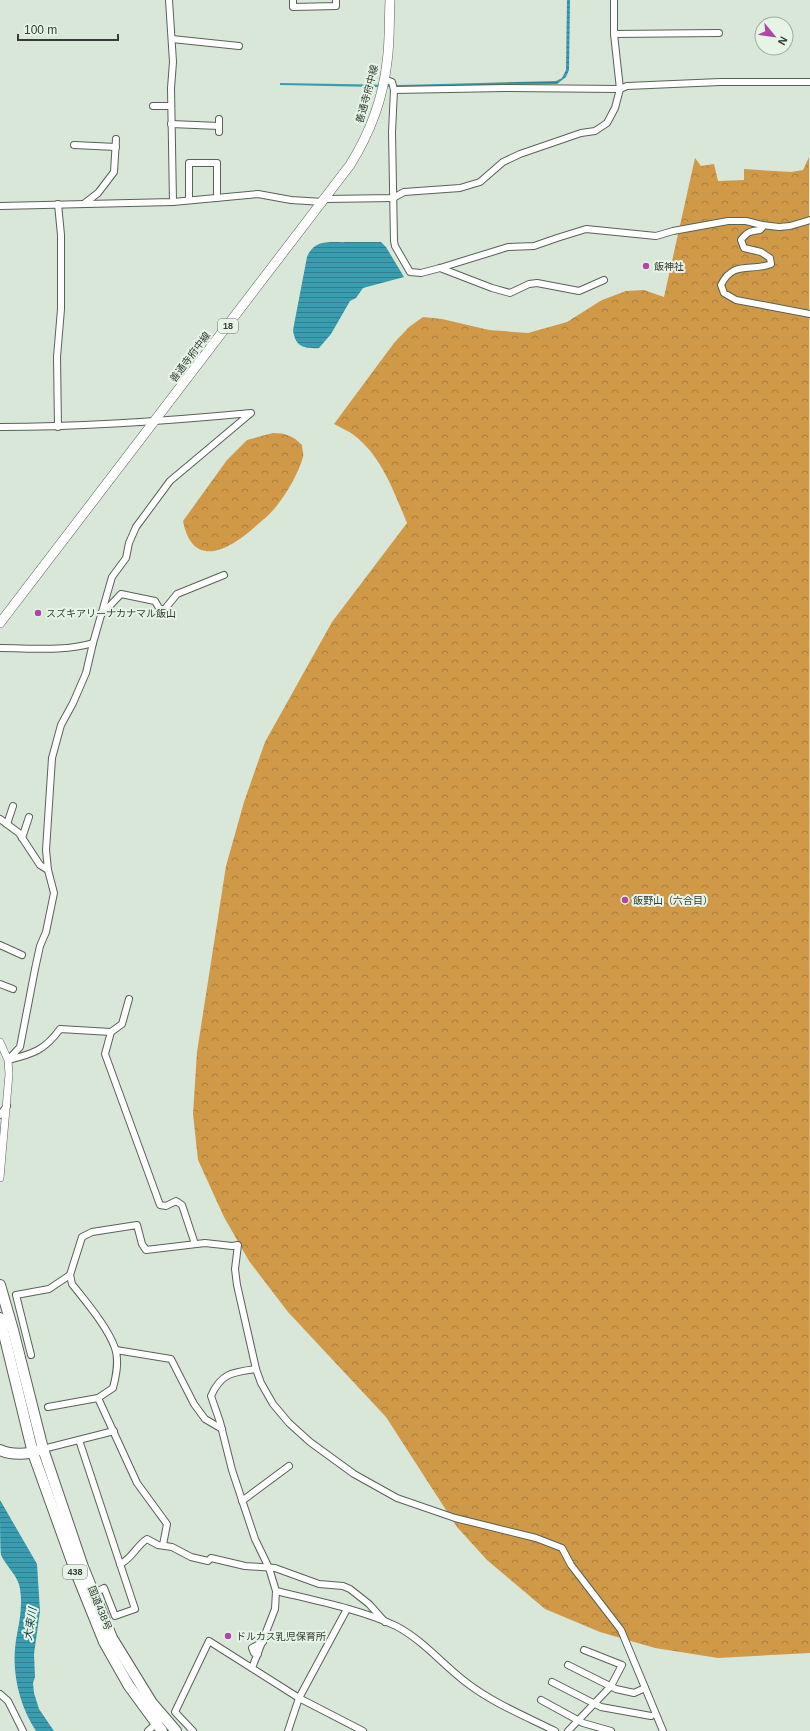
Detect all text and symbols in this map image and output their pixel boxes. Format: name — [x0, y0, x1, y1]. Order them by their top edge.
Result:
scale bar — [18, 16, 118, 42]
north arrow — [754, 16, 794, 56]
text: 100 m — [24, 23, 57, 37]
text: N — [776, 34, 790, 47]
street label: 善通寺府中線 — [354, 64, 380, 124]
marker: 飯神社 — [641, 261, 651, 271]
place label: 飯神社 — [654, 261, 684, 272]
road number: 18 — [218, 319, 238, 333]
street label: 善通寺府中線 — [168, 330, 212, 384]
marker: スズキアリーナカナマル飯山 — [33, 608, 43, 618]
place label: スズキアリーナカナマル飯山 — [46, 608, 176, 619]
marker: 飯野山（六合目） — [620, 895, 630, 905]
place label: 飯野山（六合目） — [633, 895, 713, 906]
road number: 438 — [63, 1565, 87, 1579]
street label: 国道438号 — [86, 1584, 114, 1632]
water label: 大束川 — [21, 1606, 39, 1641]
marker: ドルカス乳児保育所 — [223, 1631, 233, 1641]
place label: ドルカス乳児保育所 — [236, 1631, 326, 1642]

